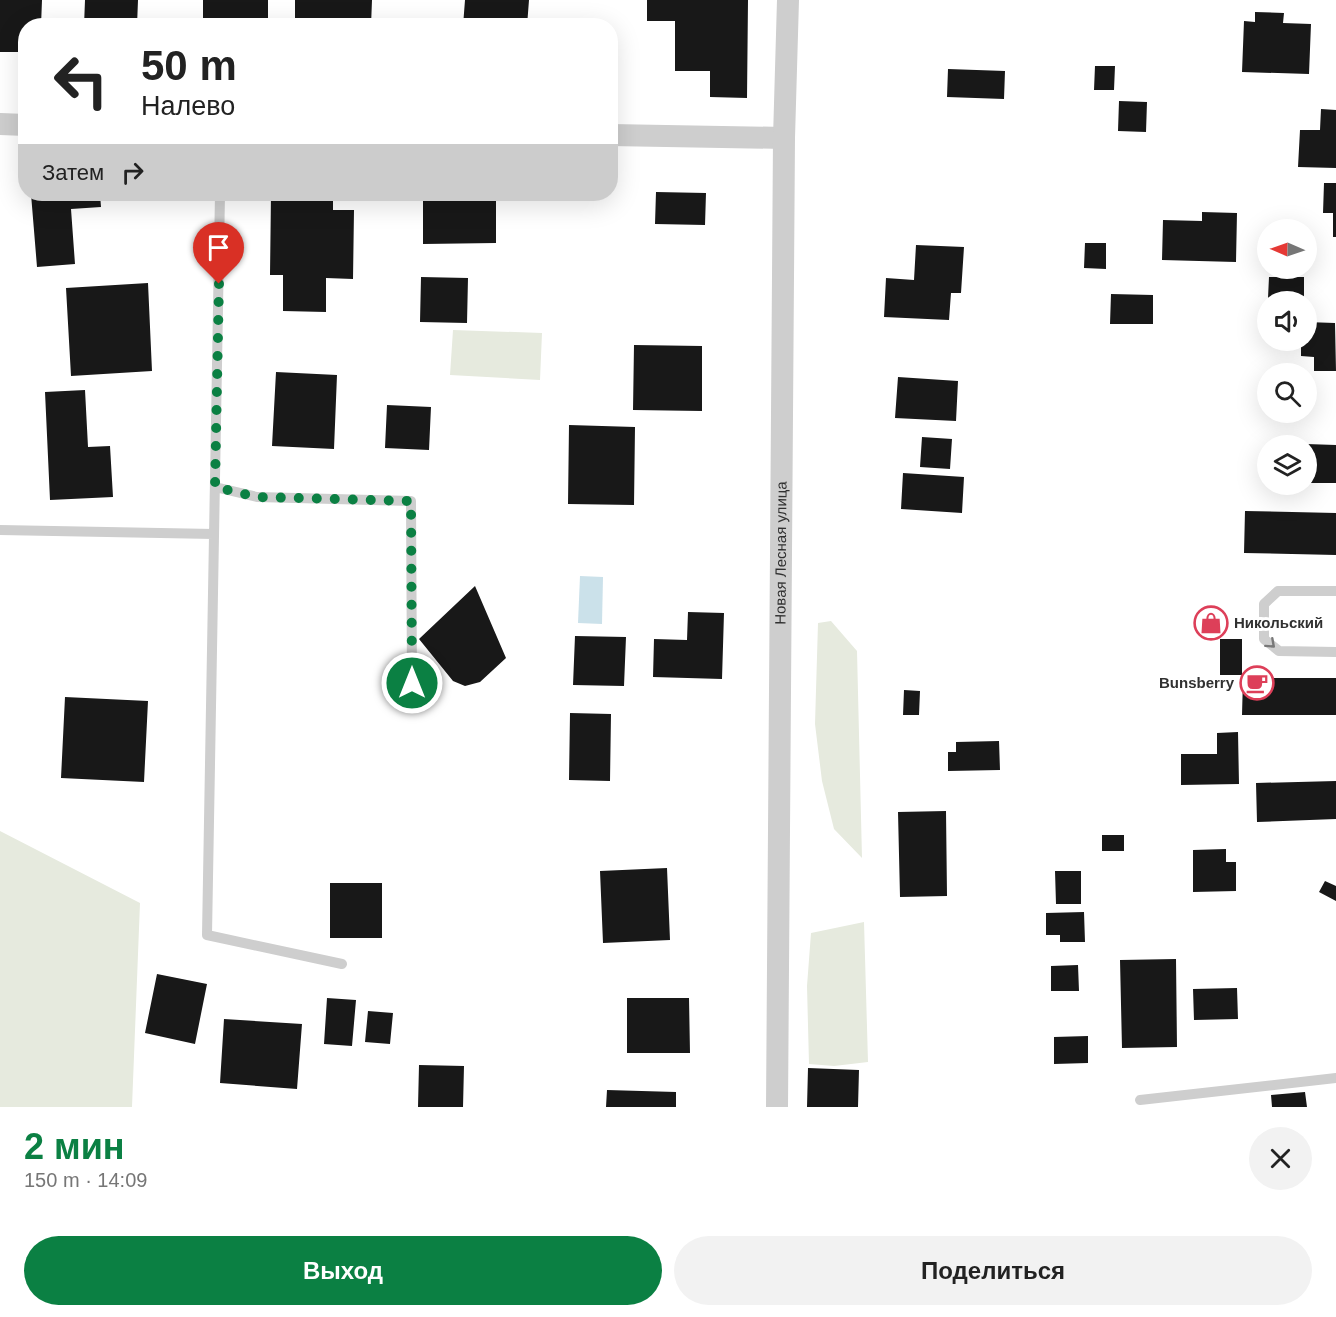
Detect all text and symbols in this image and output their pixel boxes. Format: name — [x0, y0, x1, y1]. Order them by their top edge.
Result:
icon: left — [42, 42, 120, 120]
text: 50 m — [141, 42, 237, 89]
text: Налево — [141, 91, 235, 121]
icon: right — [116, 156, 149, 189]
text: Затем — [42, 160, 104, 185]
north arrow — [1257, 219, 1317, 279]
map controls — [1257, 219, 1317, 495]
pin — [193, 222, 244, 284]
icon: arrive — [202, 231, 235, 264]
button: sound — [1257, 291, 1317, 351]
button: search — [1257, 363, 1317, 423]
button: layers — [1257, 435, 1317, 495]
street label: Новая Лесная улица — [771, 481, 790, 625]
shop icon: Никольский — [1193, 605, 1229, 641]
place label: Никольский — [1234, 614, 1323, 631]
one-way arrow — [1265, 637, 1275, 648]
position arrow — [380, 651, 444, 715]
cafe icon: Bunsberry — [1239, 665, 1275, 701]
place label: Bunsberry — [1159, 674, 1235, 691]
text: 2 мин — [24, 1126, 125, 1167]
button: close — [1249, 1127, 1312, 1190]
text: 150 m · 14:09 — [24, 1169, 147, 1191]
button: Выход — [24, 1236, 662, 1305]
button: Поделиться — [674, 1236, 1312, 1305]

